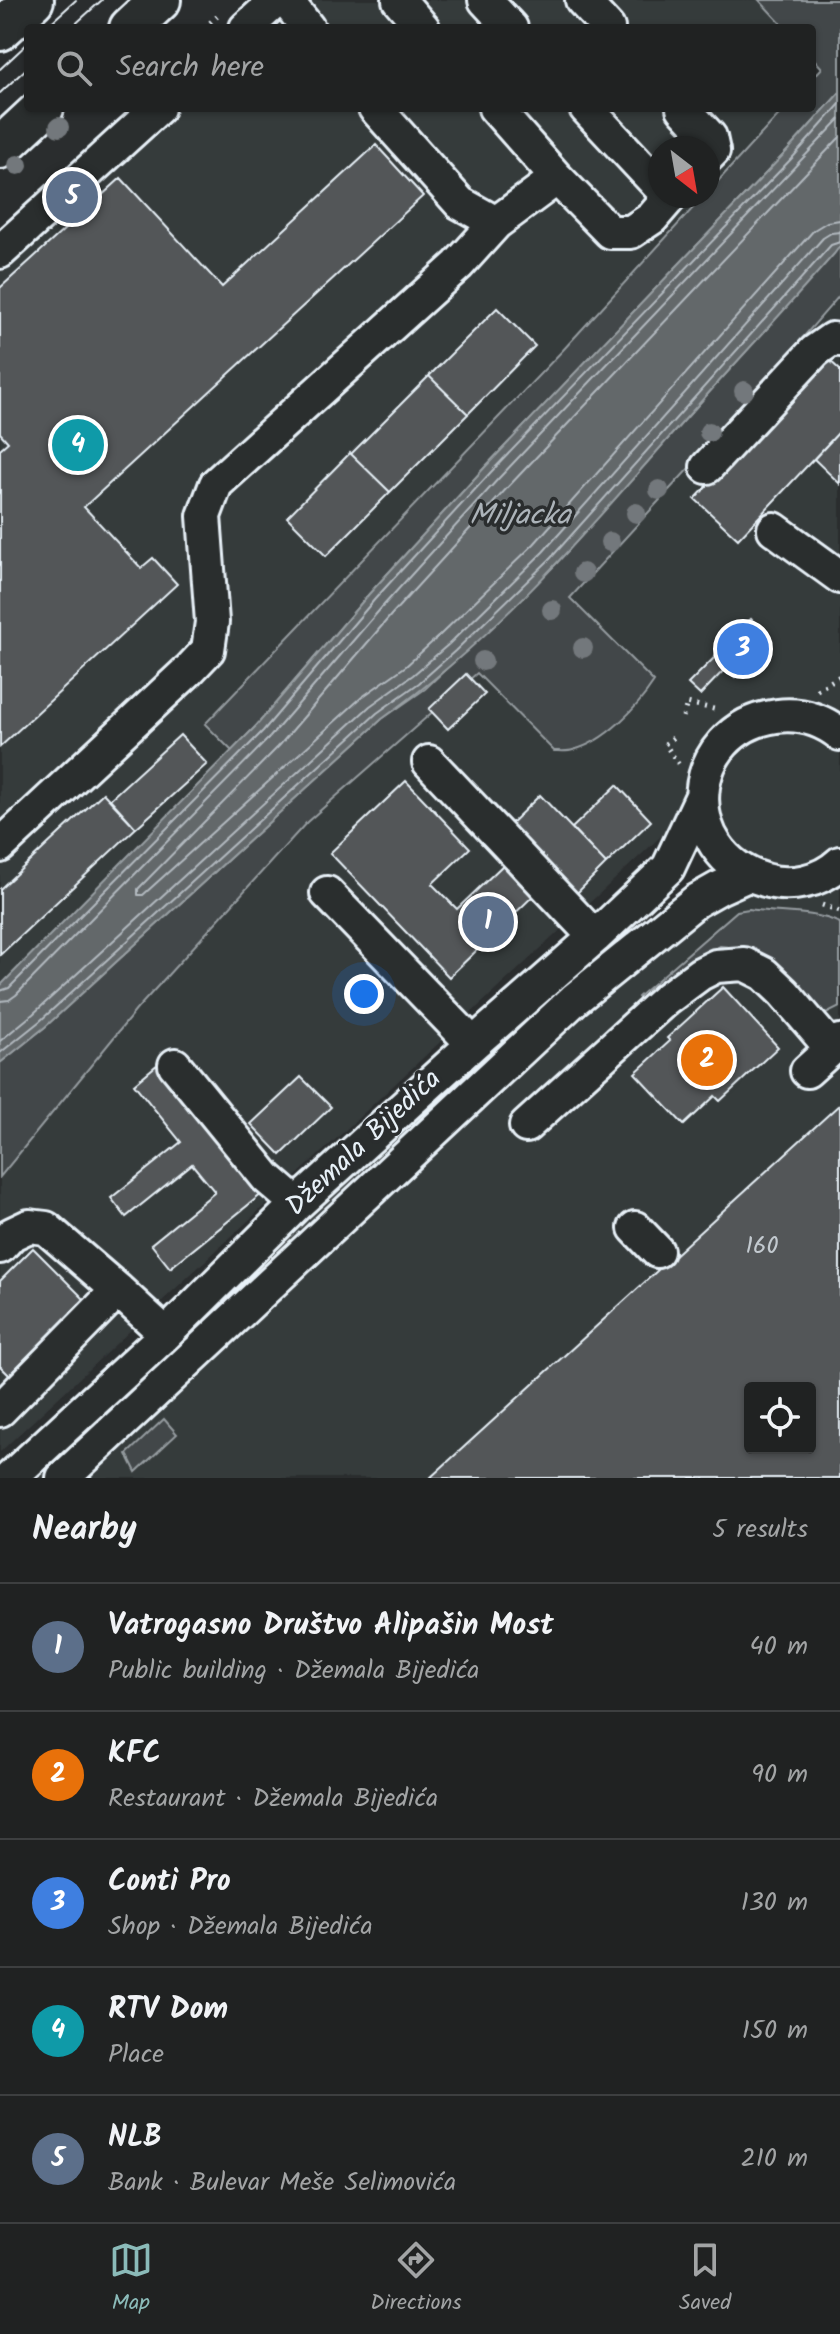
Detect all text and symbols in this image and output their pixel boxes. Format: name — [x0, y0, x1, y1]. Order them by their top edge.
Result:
search box — [24, 24, 816, 112]
text: Search here — [116, 44, 264, 92]
icon: search — [52, 46, 96, 90]
north arrow — [648, 136, 720, 208]
pin: 5 — [46, 167, 98, 227]
pin: 4 — [52, 415, 104, 475]
water label: Miljacka — [469, 492, 573, 540]
pin: 3 — [717, 619, 769, 679]
pin: 1 — [462, 892, 514, 952]
your location — [344, 974, 384, 1014]
pin: 2 — [681, 1030, 733, 1090]
street label: Džemala Bijedića — [276, 1058, 452, 1228]
house number: 160 — [746, 1227, 778, 1266]
map controls — [744, 1382, 816, 1454]
button: locate — [744, 1382, 816, 1454]
text: Nearby — [32, 1503, 137, 1557]
text: 5 results — [712, 1509, 808, 1551]
text: Vatrogasno Društvo Alipašin Most — [108, 1602, 554, 1650]
text: 1 — [54, 1626, 62, 1668]
text: 40 m — [750, 1626, 808, 1668]
text: Public building · Džemala Bijedića — [108, 1650, 480, 1692]
text: KFC — [108, 1730, 161, 1778]
text: 2 — [50, 1754, 66, 1796]
text: 90 m — [751, 1754, 808, 1796]
text: Restaurant · Džemala Bijedića — [108, 1778, 438, 1820]
text: Conti Pro — [108, 1858, 231, 1906]
text: 3 — [51, 1882, 65, 1924]
text: 130 m — [741, 1882, 808, 1924]
text: Shop · Džemala Bijedića — [108, 1906, 373, 1948]
text: RTV Dom — [108, 1986, 228, 2034]
text: 4 — [51, 2010, 65, 2052]
text: 150 m — [742, 2010, 808, 2052]
text: Place — [108, 2034, 164, 2076]
text: NLB — [108, 2114, 162, 2162]
text: 5 — [51, 2138, 65, 2180]
text: 210 m — [741, 2138, 808, 2180]
text: Bank · Bulevar Meše Selimovića — [108, 2162, 456, 2204]
tab: Map — [109, 2238, 153, 2321]
tab: Directions — [370, 2238, 462, 2321]
tab: Saved — [679, 2238, 731, 2321]

